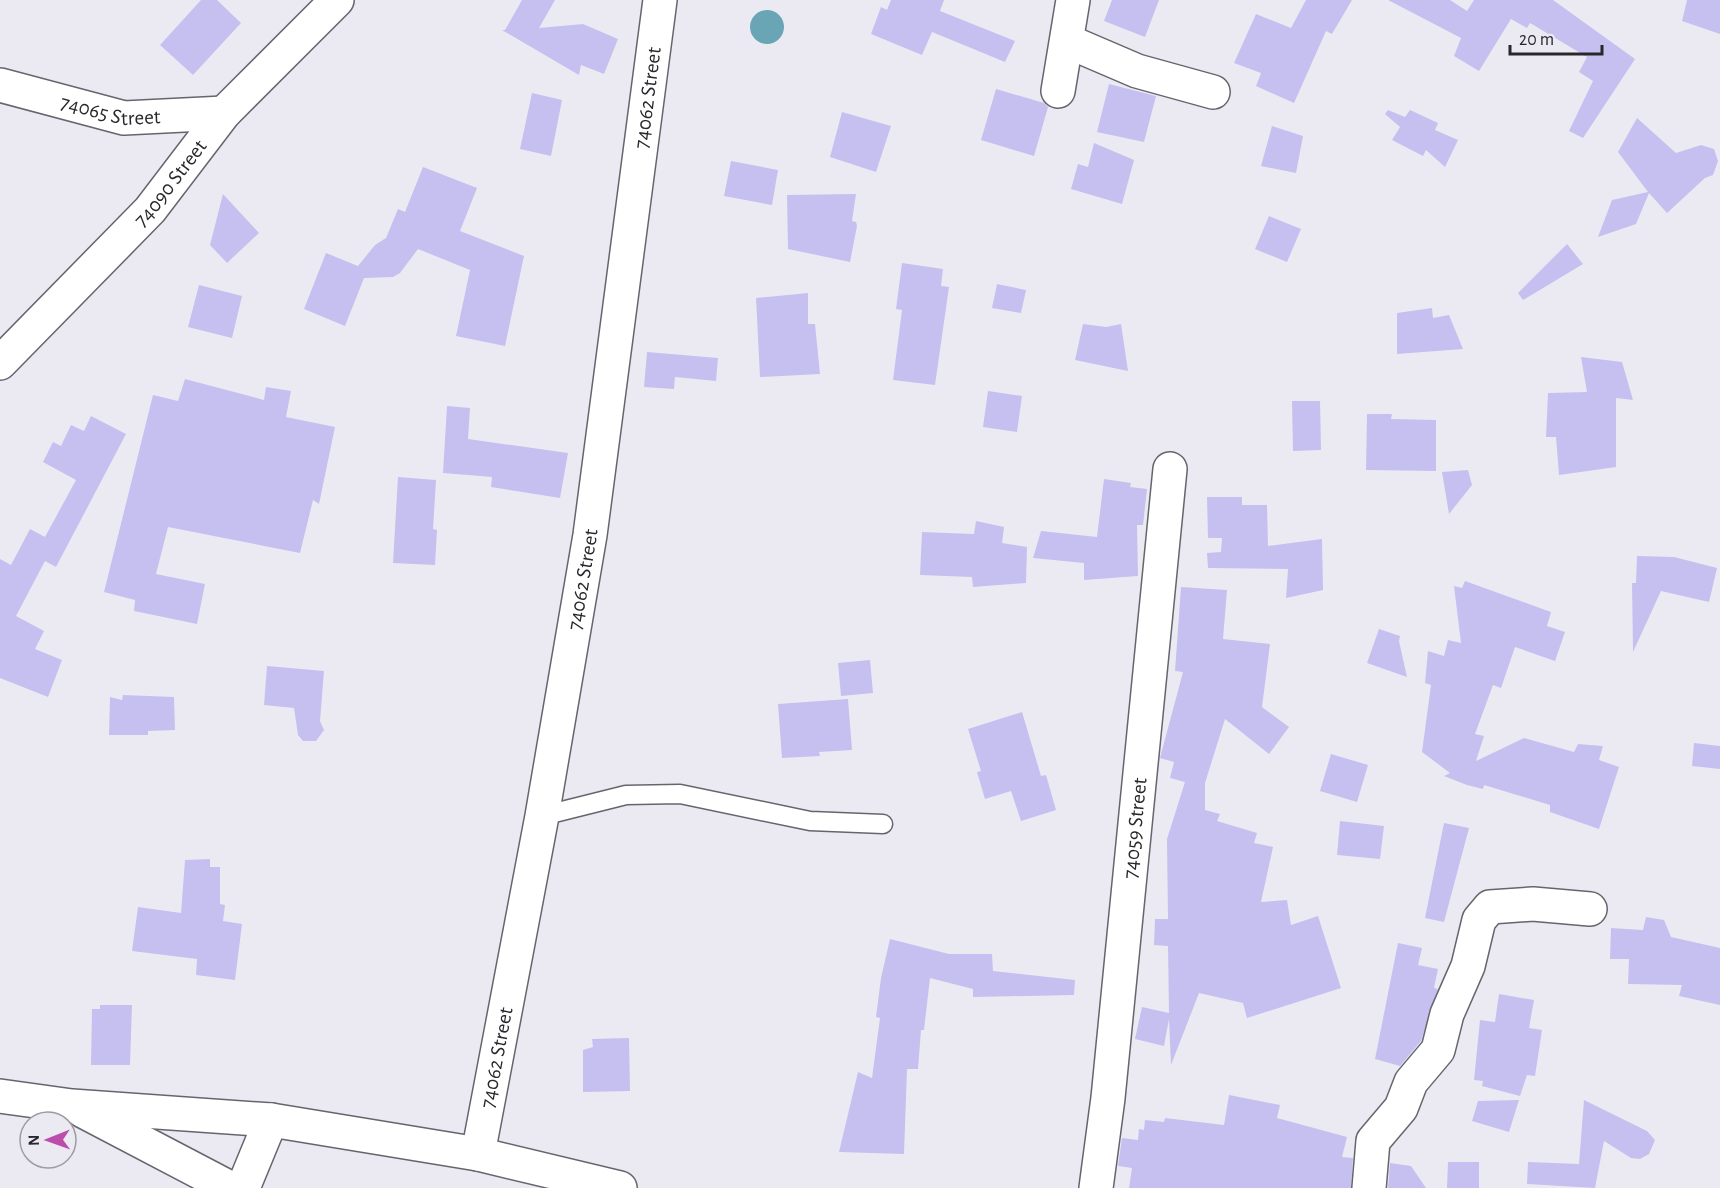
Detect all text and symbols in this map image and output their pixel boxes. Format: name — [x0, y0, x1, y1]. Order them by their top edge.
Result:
scale bar — [1510, 18, 1602, 56]
text: 20 m — [1519, 31, 1554, 49]
street label: 74062 Street — [631, 45, 665, 150]
street label: 74065 Street — [58, 92, 161, 129]
street label: 74090 Street — [130, 136, 211, 231]
street label: 74062 Street — [564, 527, 602, 632]
street label: 74059 Street — [1120, 776, 1151, 880]
street label: 74062 Street — [477, 1005, 517, 1110]
north arrow — [18, 1110, 78, 1170]
text: N — [26, 1135, 42, 1146]

